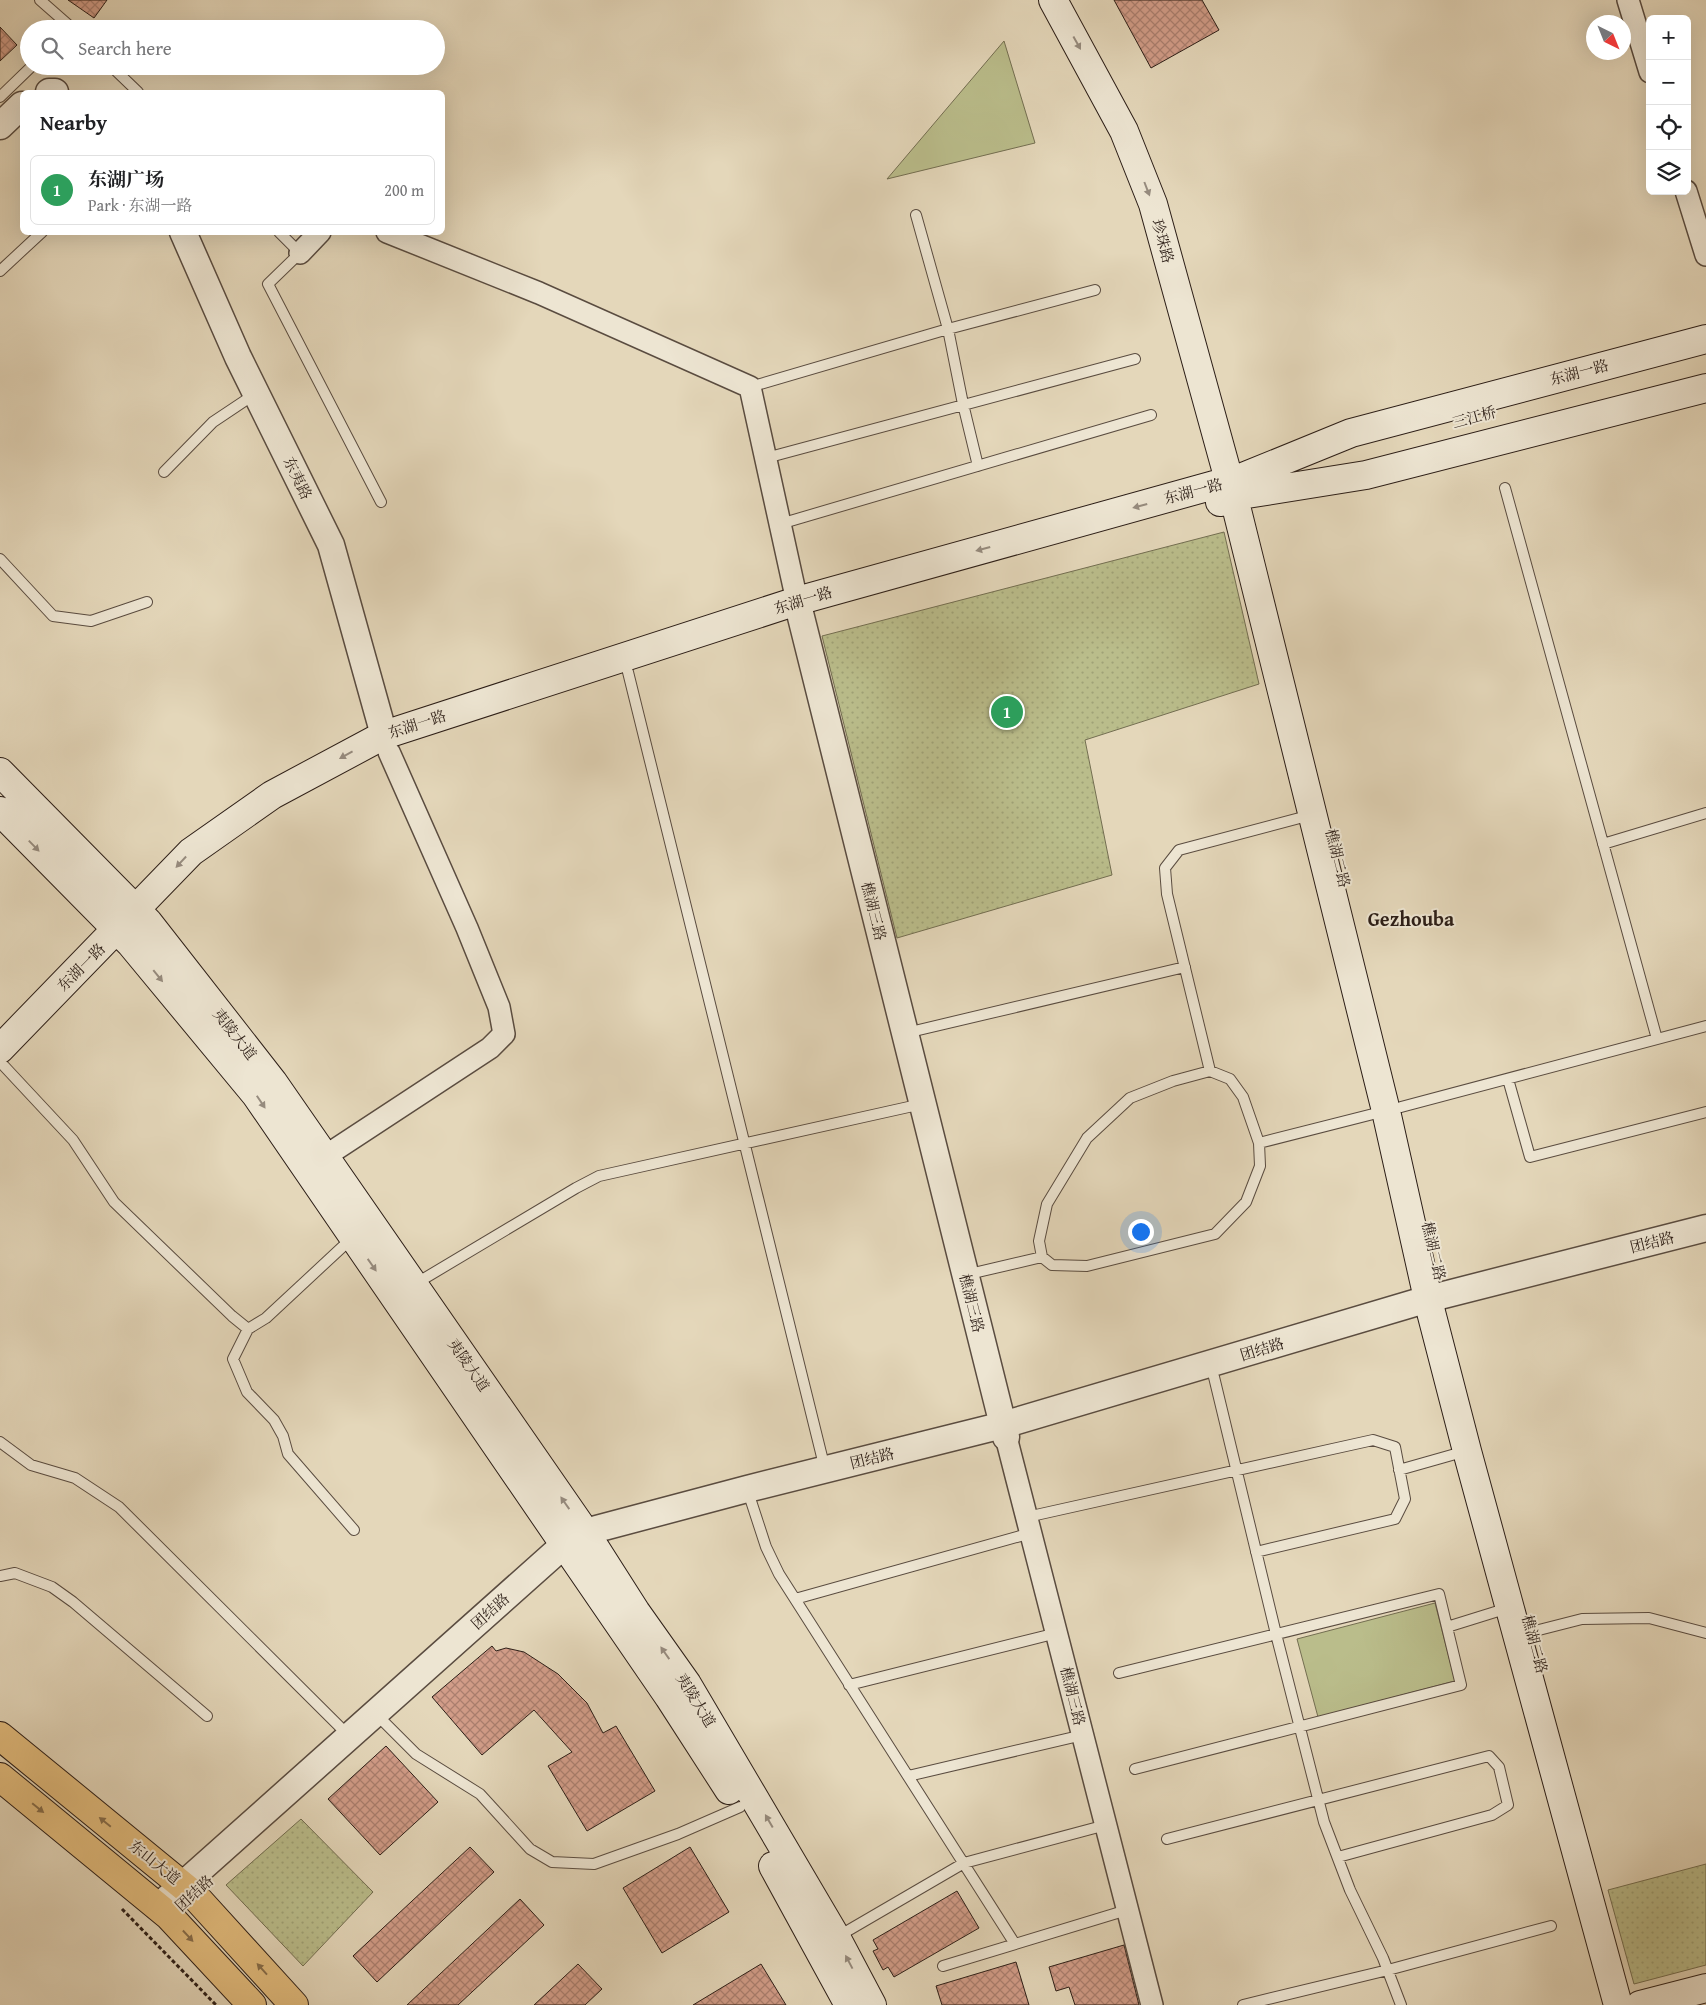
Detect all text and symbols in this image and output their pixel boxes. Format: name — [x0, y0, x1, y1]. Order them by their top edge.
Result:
north arrow — [1586, 15, 1631, 60]
map controls — [1646, 15, 1691, 195]
button: + — [1646, 15, 1691, 60]
search box — [20, 20, 445, 75]
icon: search — [38, 34, 66, 62]
text: Search here — [78, 34, 172, 62]
one-way arrow — [1073, 35, 1081, 50]
button: − — [1646, 60, 1691, 105]
button: locate — [1646, 105, 1691, 150]
text: Nearby — [40, 107, 107, 138]
button: layers — [1646, 150, 1691, 195]
text: 东湖广场 — [88, 165, 164, 193]
text: 1 — [53, 178, 61, 202]
text: 200 m — [384, 178, 424, 202]
one-way arrow — [1143, 182, 1151, 197]
text: Park · 东湖一路 — [88, 193, 193, 217]
street label: 珍珠路 — [1147, 217, 1179, 265]
street label: 东湖一路 — [1547, 354, 1611, 390]
street label: 三江桥 — [1450, 401, 1498, 433]
street label: 东夷路 — [279, 453, 317, 503]
street label: 东湖一路 — [1161, 473, 1225, 509]
one-way arrow — [1132, 502, 1147, 510]
one-way arrow — [975, 545, 991, 553]
street label: 东湖一路 — [771, 581, 835, 619]
pin: 1 — [991, 693, 1023, 731]
street label: 东湖一路 — [385, 705, 449, 743]
one-way arrow — [339, 751, 354, 759]
street label: 樵湖二路 — [1321, 826, 1355, 890]
one-way arrow — [28, 840, 40, 852]
one-way arrow — [175, 856, 187, 868]
street label: 樵湖三路 — [857, 879, 891, 943]
district label: Gezhouba — [1368, 904, 1455, 933]
street label: 东湖一路 — [52, 938, 110, 996]
one-way arrow — [152, 970, 163, 983]
street label: 夷陵大道 — [208, 1004, 262, 1064]
one-way arrow — [256, 1096, 266, 1109]
your location — [1128, 1219, 1154, 1245]
street label: 樵湖二路 — [1417, 1219, 1451, 1283]
street label: 团结路 — [1628, 1226, 1676, 1258]
one-way arrow — [367, 1258, 377, 1272]
street label: 樵湖三路 — [955, 1271, 989, 1335]
street label: 团结路 — [1237, 1332, 1287, 1366]
street label: 夷陵大道 — [443, 1334, 495, 1396]
street label: 团结路 — [848, 1442, 896, 1474]
one-way arrow — [560, 1497, 570, 1510]
street label: 团结路 — [466, 1588, 514, 1634]
street label: 樵湖二路 — [1517, 1612, 1553, 1676]
one-way arrow — [660, 1646, 670, 1660]
street label: 樵湖三路 — [1056, 1664, 1090, 1728]
street label: 夷陵大道 — [671, 1669, 721, 1731]
one-way arrow — [31, 1803, 44, 1814]
one-way arrow — [764, 1815, 773, 1828]
one-way arrow — [99, 1817, 112, 1828]
street label: 东山大道 — [125, 1835, 185, 1889]
street label: 团结路 — [170, 1870, 218, 1916]
one-way arrow — [182, 1930, 194, 1942]
one-way arrow — [845, 1955, 854, 1969]
one-way arrow — [256, 1963, 268, 1975]

